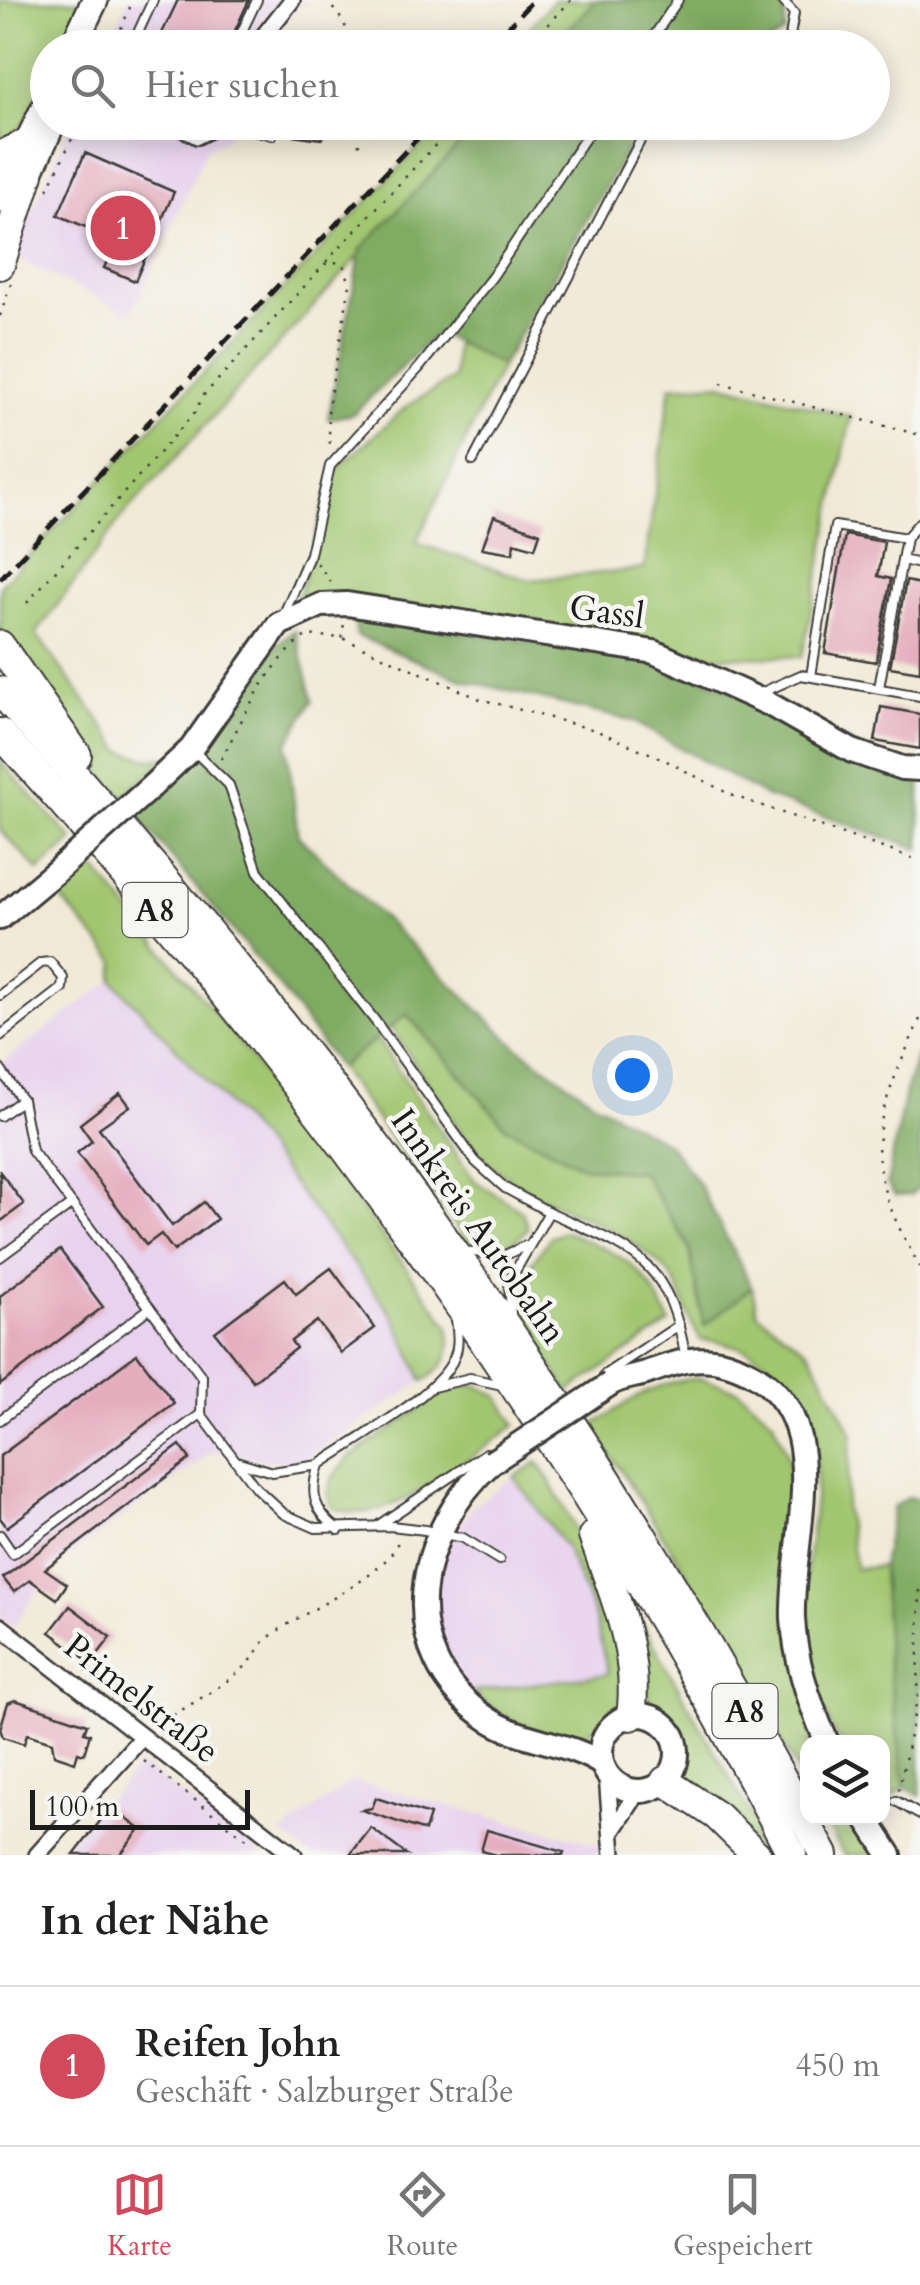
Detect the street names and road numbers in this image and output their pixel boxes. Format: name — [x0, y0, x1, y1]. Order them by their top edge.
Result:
street label: Gassl — [566, 583, 647, 641]
road number: A8 — [122, 883, 188, 937]
street label: Innkreis Autobahn — [379, 1099, 577, 1354]
street label: Primelstraße — [54, 1623, 229, 1775]
road number: A8 — [712, 1684, 778, 1738]

